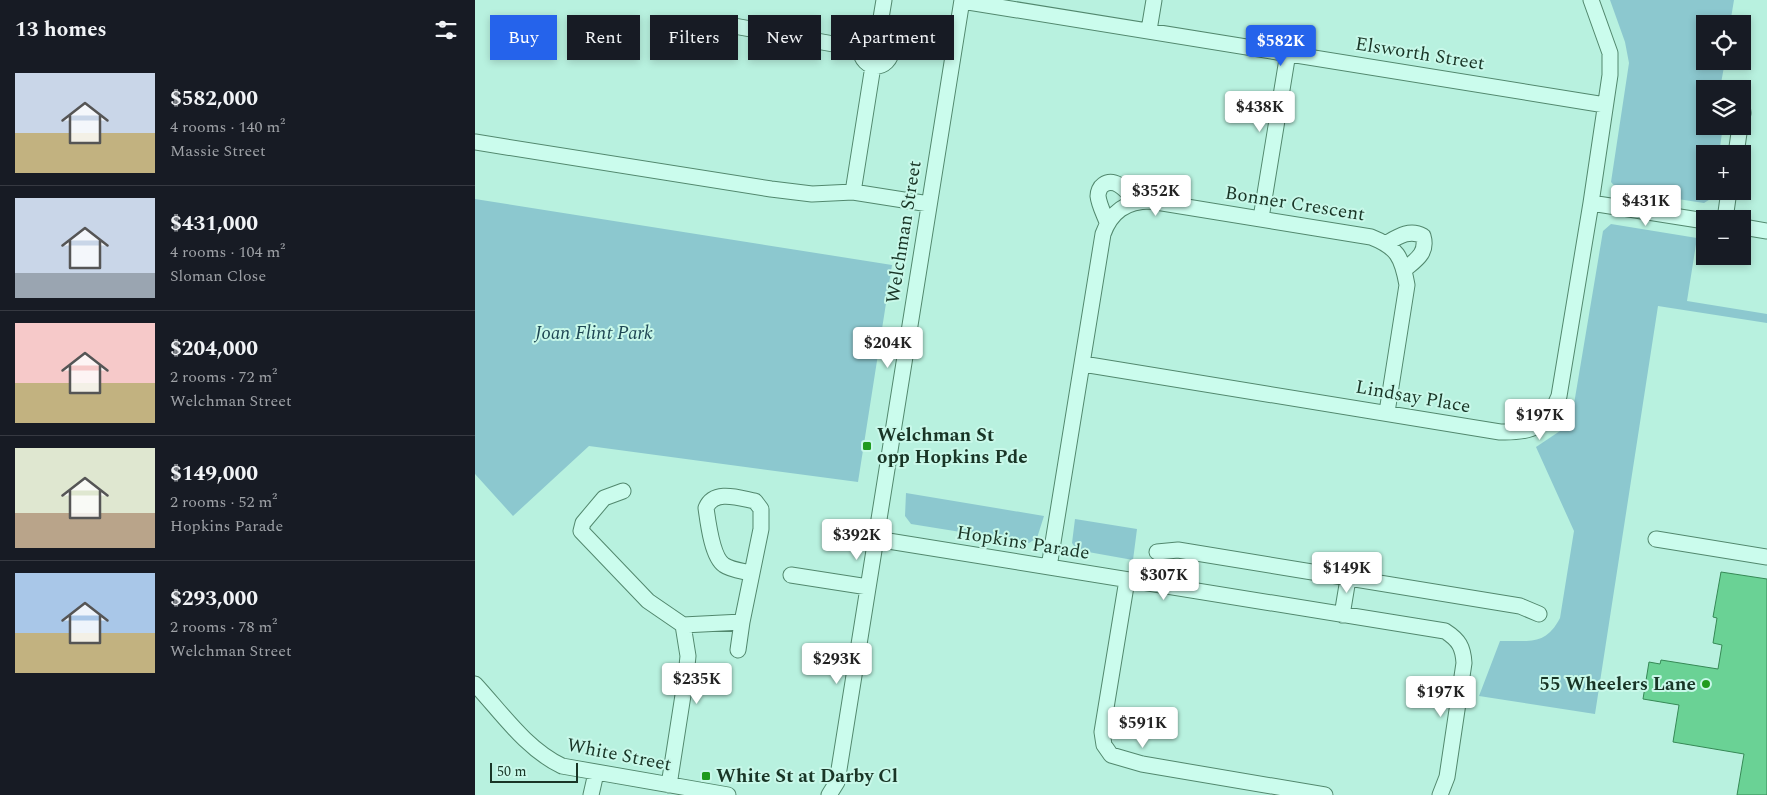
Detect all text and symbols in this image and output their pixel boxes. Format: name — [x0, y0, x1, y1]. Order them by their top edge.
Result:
text: 13 homes — [15, 14, 107, 46]
chip: Buy — [490, 15, 557, 60]
chip: Rent — [567, 15, 640, 60]
chip: Filters — [650, 15, 738, 60]
chip: New — [748, 15, 821, 60]
chip: Apartment — [831, 15, 954, 60]
map controls — [1696, 15, 1751, 265]
button: locate — [1696, 15, 1751, 70]
icon: filters — [432, 16, 460, 44]
pin: $582K — [1246, 24, 1316, 67]
text: $582K — [1257, 29, 1305, 53]
street label: Elsworth Street — [1353, 29, 1487, 79]
button: layers — [1696, 80, 1751, 135]
text: $582,000 — [170, 83, 258, 115]
pin: $438K — [1225, 90, 1295, 133]
icon: home — [55, 93, 115, 153]
text: $438K — [1236, 95, 1284, 119]
text: 4 rooms · 140 m² — [170, 115, 285, 139]
text: Massie Street — [170, 139, 266, 163]
button: + — [1696, 145, 1751, 200]
street label: Welchman Street — [878, 158, 930, 306]
pin: $352K — [1121, 174, 1191, 217]
text: $352K — [1132, 179, 1180, 203]
street label: Bonner Crescent — [1223, 179, 1367, 229]
pin: $431K — [1611, 184, 1681, 227]
text: $431K — [1622, 189, 1670, 213]
text: $431,000 — [170, 208, 258, 240]
button: − — [1696, 210, 1751, 265]
icon: home — [55, 218, 115, 278]
text: 4 rooms · 104 m² — [170, 240, 285, 264]
text: Sloman Close — [170, 264, 266, 288]
park label: Joan Flint Park — [533, 319, 653, 348]
pin: $204K — [853, 326, 923, 369]
text: $204K — [864, 331, 912, 355]
text: $204,000 — [170, 333, 258, 365]
icon: home — [55, 343, 115, 403]
text: 2 rooms · 72 m² — [170, 365, 277, 389]
street label: Lindsay Place — [1353, 373, 1473, 421]
text: Welchman Street — [170, 389, 292, 413]
pin: $197K — [1505, 398, 1575, 441]
text: $197K — [1516, 403, 1564, 427]
place label: Welchman St opp Hopkins Pde — [877, 421, 1028, 472]
marker: Welchman St opp Hopkins Pde — [861, 440, 873, 452]
text: $149,000 — [170, 458, 258, 490]
icon: home — [55, 468, 115, 528]
text: 2 rooms · 52 m² — [170, 490, 277, 514]
text: Hopkins Parade — [170, 514, 283, 538]
pin: $392K — [822, 518, 892, 561]
street label: Hopkins Parade — [954, 518, 1092, 568]
text: $392K — [833, 523, 881, 547]
pin: $149K — [1312, 552, 1382, 594]
text: $149K — [1323, 556, 1371, 580]
pin: $307K — [1129, 558, 1199, 601]
text: $307K — [1140, 563, 1188, 587]
text: $293,000 — [170, 583, 258, 615]
icon: home — [55, 593, 115, 653]
text: 2 rooms · 78 m² — [170, 615, 277, 639]
text: Welchman Street — [170, 639, 292, 663]
pin: $293K — [802, 642, 872, 685]
text: $293K — [813, 647, 861, 671]
pin: $235K — [662, 662, 732, 705]
text: $235K — [673, 667, 721, 691]
place label: 55 Wheelers Lane — [1539, 670, 1696, 699]
pin: $197K — [1406, 676, 1476, 718]
marker: 55 Wheelers Lane — [1700, 678, 1712, 690]
text: $197K — [1417, 680, 1465, 704]
pin: $591K — [1108, 706, 1178, 749]
text: $591K — [1119, 711, 1167, 735]
street label: White Street — [564, 731, 674, 779]
scale bar — [490, 760, 577, 783]
text: 50 m — [497, 761, 527, 782]
place label: White St at Darby Cl — [716, 762, 898, 791]
marker: White St at Darby Cl — [700, 770, 712, 782]

